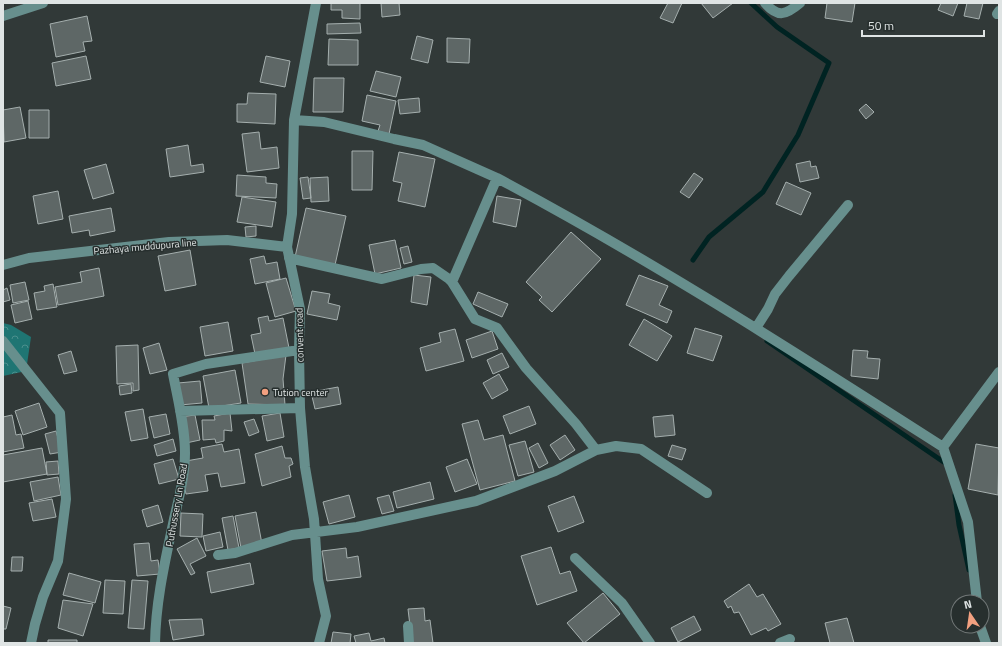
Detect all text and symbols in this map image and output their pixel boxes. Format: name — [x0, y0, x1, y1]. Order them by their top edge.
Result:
scale bar — [862, 12, 984, 38]
text: 50 m — [868, 16, 894, 35]
street label: Pazhaya muddupura line — [93, 235, 197, 258]
street label: convent road — [292, 308, 307, 362]
place label: Tution center — [273, 385, 328, 400]
marker: Tution center — [260, 387, 270, 397]
street label: Puthussery Ln Road — [162, 462, 191, 548]
north arrow — [950, 594, 990, 634]
text: N — [962, 596, 973, 613]

